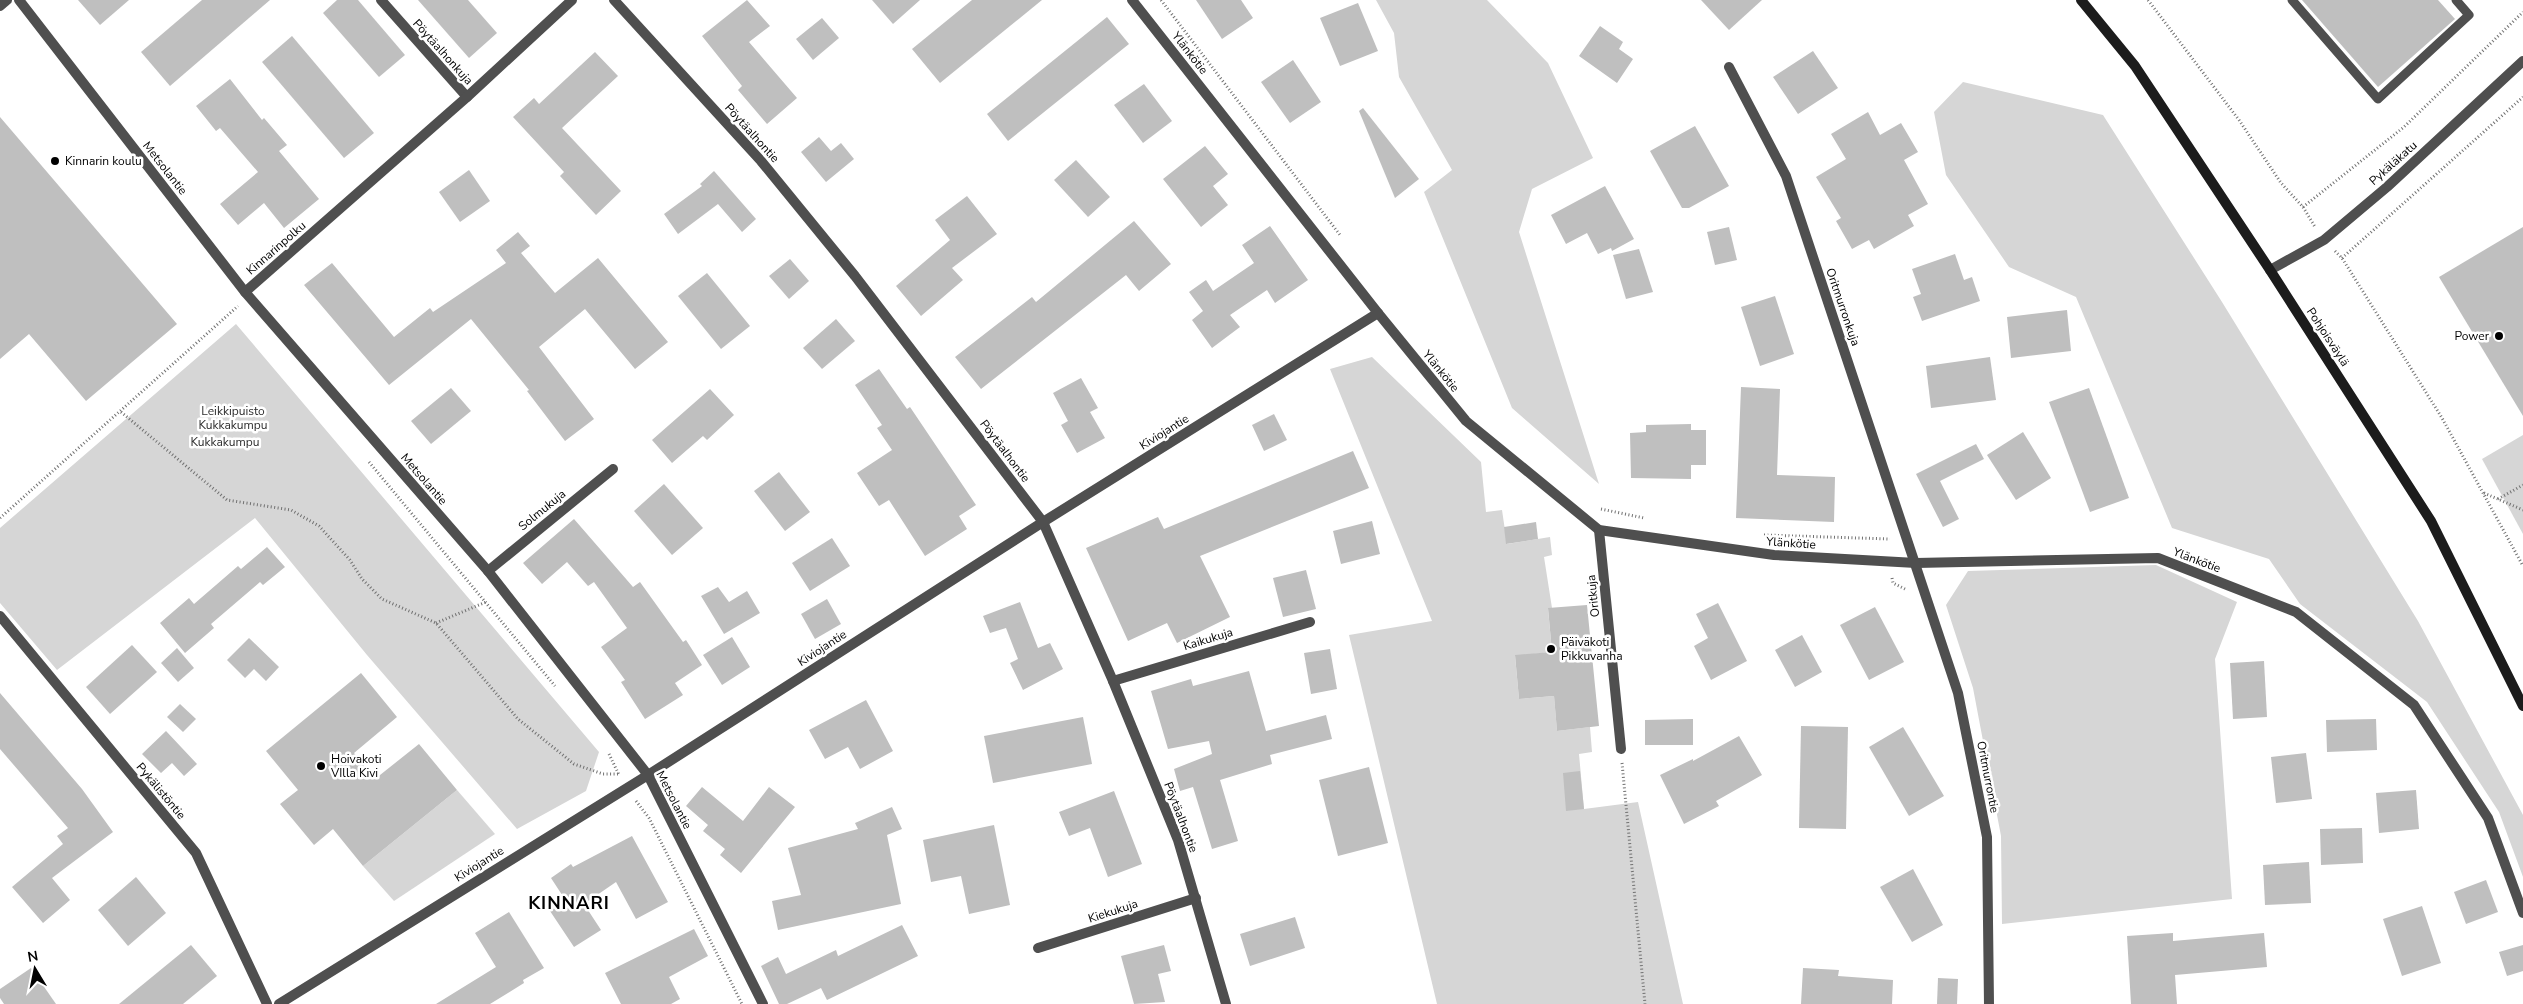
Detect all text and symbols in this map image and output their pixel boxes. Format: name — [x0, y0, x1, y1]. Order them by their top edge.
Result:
street label: Pöytäalhonkuja — [409, 16, 477, 88]
street label: Ylänkötie — [1168, 28, 1212, 78]
street label: Pöytäalhontie — [721, 100, 783, 166]
street label: Pykäläkatu — [2366, 137, 2420, 189]
street label: Metsolantie — [139, 138, 191, 198]
place label: Kinnarin koulu — [65, 153, 142, 169]
marker: Kinnarin koulu — [49, 155, 61, 167]
street label: Kinnarinpolku — [243, 218, 309, 278]
street label: Oritmurronkuja — [1822, 266, 1864, 348]
street label: Pohjoisväylä — [2303, 304, 2353, 370]
place label: Power — [2454, 328, 2490, 344]
marker: Power — [2493, 330, 2505, 342]
street label: Ylänkötie — [1419, 346, 1463, 395]
park label: Leikkipuisto Kukkakumpu — [198, 403, 268, 433]
street label: Kiviojantie — [1136, 411, 1192, 453]
street label: Pöytäalhontie — [976, 416, 1034, 486]
park label: Kukkakumpu — [190, 434, 260, 450]
street label: Metsolantie — [397, 450, 451, 508]
street label: Solmukuja — [515, 486, 569, 534]
street label: Ylänkötie — [1765, 533, 1816, 553]
street label: Ylänkötie — [2170, 543, 2223, 576]
street label: Oritkuja — [1583, 574, 1603, 618]
street label: Kaikukuja — [1181, 624, 1235, 654]
street label: Kiviojantie — [794, 626, 850, 670]
place label: Päiväkoti Pikkuvanha — [1561, 634, 1623, 664]
marker: Päiväkoti Pikkuvanha — [1545, 643, 1557, 655]
street label: Oritmurrontie — [1973, 740, 2003, 814]
place label: Hoivakoti VIlla Kivi — [330, 751, 381, 781]
street label: Pykälistöntie — [133, 759, 189, 823]
marker: Hoivakoti VIlla Kivi — [315, 760, 327, 772]
street label: Metsolantie — [652, 768, 696, 832]
street label: Pöytäalhontie — [1160, 779, 1202, 855]
street label: Kiviojantie — [451, 843, 507, 885]
district label: KINNARI — [528, 891, 610, 915]
street label: Kiekukuja — [1086, 895, 1140, 927]
north arrow — [10, 944, 60, 994]
text: N — [26, 946, 40, 967]

